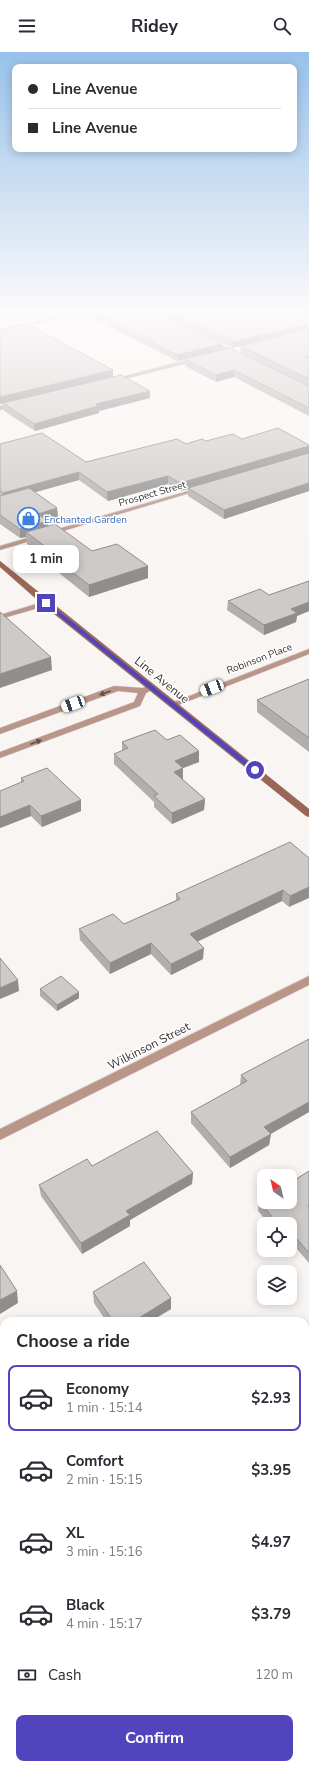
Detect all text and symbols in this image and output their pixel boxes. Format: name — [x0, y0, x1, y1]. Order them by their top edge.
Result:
text: Ridey — [131, 14, 178, 38]
icon: menu — [16, 15, 38, 37]
icon: search — [271, 15, 293, 37]
text: Line Avenue — [52, 79, 137, 99]
text: Line Avenue — [52, 118, 137, 138]
street label: Prospect Street — [117, 478, 188, 510]
shop icon: Enchanted Garden — [16, 506, 42, 532]
place label: Enchanted Garden — [44, 513, 127, 527]
callout: 1 min — [13, 545, 79, 573]
text: 1 min — [29, 550, 63, 568]
route end — [37, 594, 55, 612]
street label: Robinson Place — [225, 640, 294, 678]
street label: Line Avenue — [131, 653, 193, 707]
car — [199, 678, 225, 698]
one-way arrow — [98, 690, 110, 696]
car — [60, 694, 86, 714]
one-way arrow — [31, 738, 43, 744]
route start — [246, 761, 264, 779]
street label: Wilkinson Street — [105, 1018, 194, 1074]
north arrow — [257, 1169, 297, 1209]
map controls — [257, 1169, 297, 1305]
button: locate — [257, 1217, 297, 1257]
button: layers — [257, 1265, 297, 1305]
text: Choose a ride — [16, 1329, 130, 1353]
text: Economy — [66, 1379, 129, 1399]
icon: car — [18, 1380, 54, 1416]
text: $2.93 — [251, 1388, 291, 1408]
text: 1 min · 15:14 — [66, 1399, 142, 1417]
text: Comfort — [66, 1451, 123, 1471]
icon: car — [18, 1452, 54, 1488]
text: $3.95 — [251, 1460, 291, 1480]
text: 2 min · 15:15 — [66, 1471, 142, 1489]
text: XL — [66, 1523, 85, 1543]
icon: car — [18, 1524, 54, 1560]
text: $4.97 — [251, 1532, 291, 1552]
text: 3 min · 15:16 — [66, 1543, 142, 1561]
text: Black — [66, 1595, 104, 1615]
icon: car — [18, 1596, 54, 1632]
text: $3.79 — [251, 1604, 291, 1624]
text: 4 min · 15:17 — [66, 1615, 142, 1633]
icon: cash — [16, 1664, 38, 1686]
text: Cash — [48, 1665, 82, 1685]
text: 120 m — [255, 1666, 293, 1684]
button: Confirm — [16, 1715, 293, 1761]

